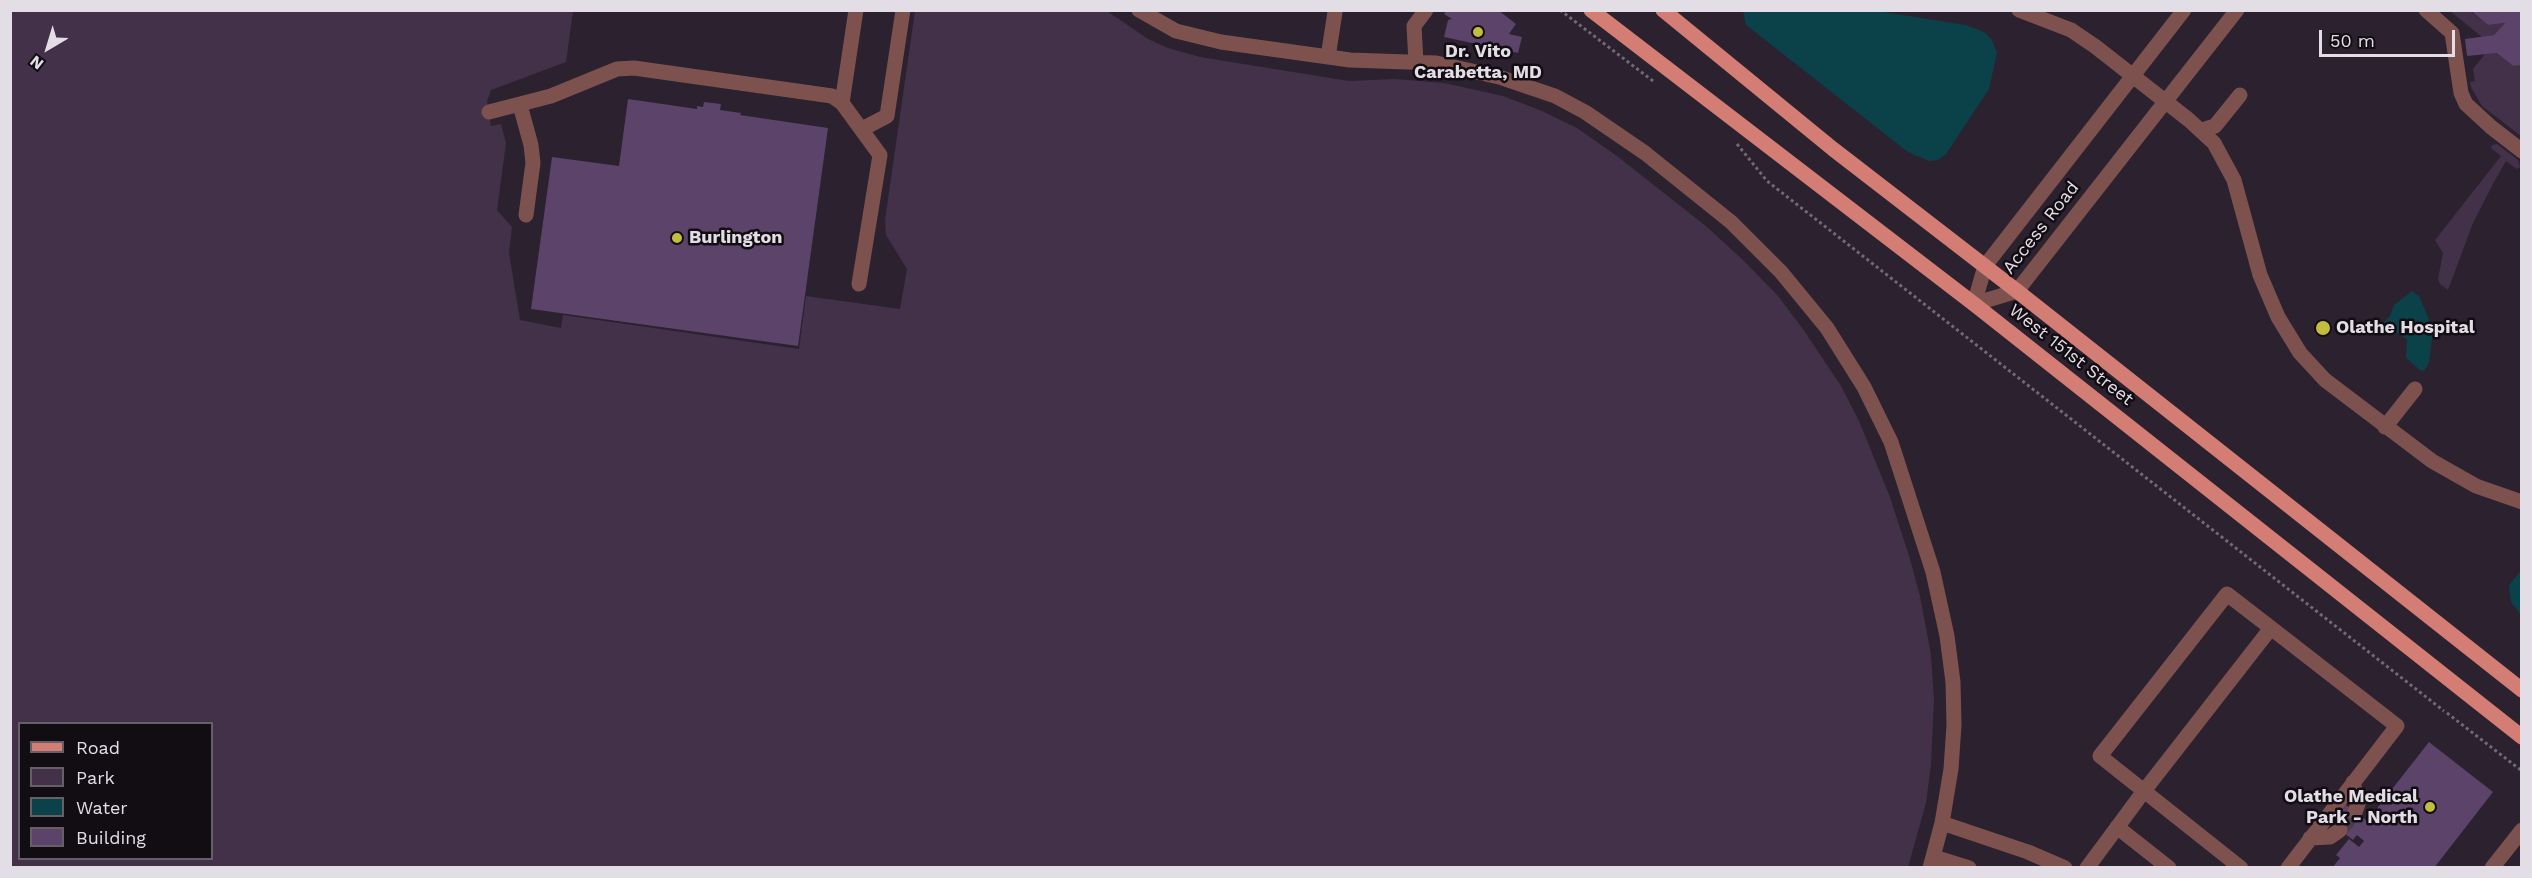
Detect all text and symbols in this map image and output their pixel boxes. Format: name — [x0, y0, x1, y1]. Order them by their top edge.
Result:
north arrow — [18, 18, 78, 78]
scale bar — [2322, 18, 2458, 56]
marker: Dr. Vito Carabetta, MD — [1471, 25, 1485, 39]
text: 50 m — [2330, 30, 2375, 51]
place label: Dr. Vito Carabetta, MD — [1414, 41, 1542, 84]
text: N — [26, 51, 47, 74]
street label: Access Road — [1998, 177, 2084, 279]
place label: Burlington — [689, 227, 782, 249]
marker: Burlington — [670, 231, 684, 245]
street label: West 151st Street — [2004, 300, 2138, 410]
place label: Olathe Hospital — [2336, 317, 2475, 339]
marker: Olathe Hospital — [2314, 319, 2332, 337]
legend — [18, 722, 213, 860]
text: Road — [76, 737, 120, 758]
text: Park — [76, 767, 115, 788]
place label: Olathe Medical Park - North — [2284, 786, 2418, 828]
text: Water — [76, 797, 128, 818]
marker: Olathe Medical Park - North — [2423, 800, 2437, 814]
text: Building — [76, 827, 146, 848]

